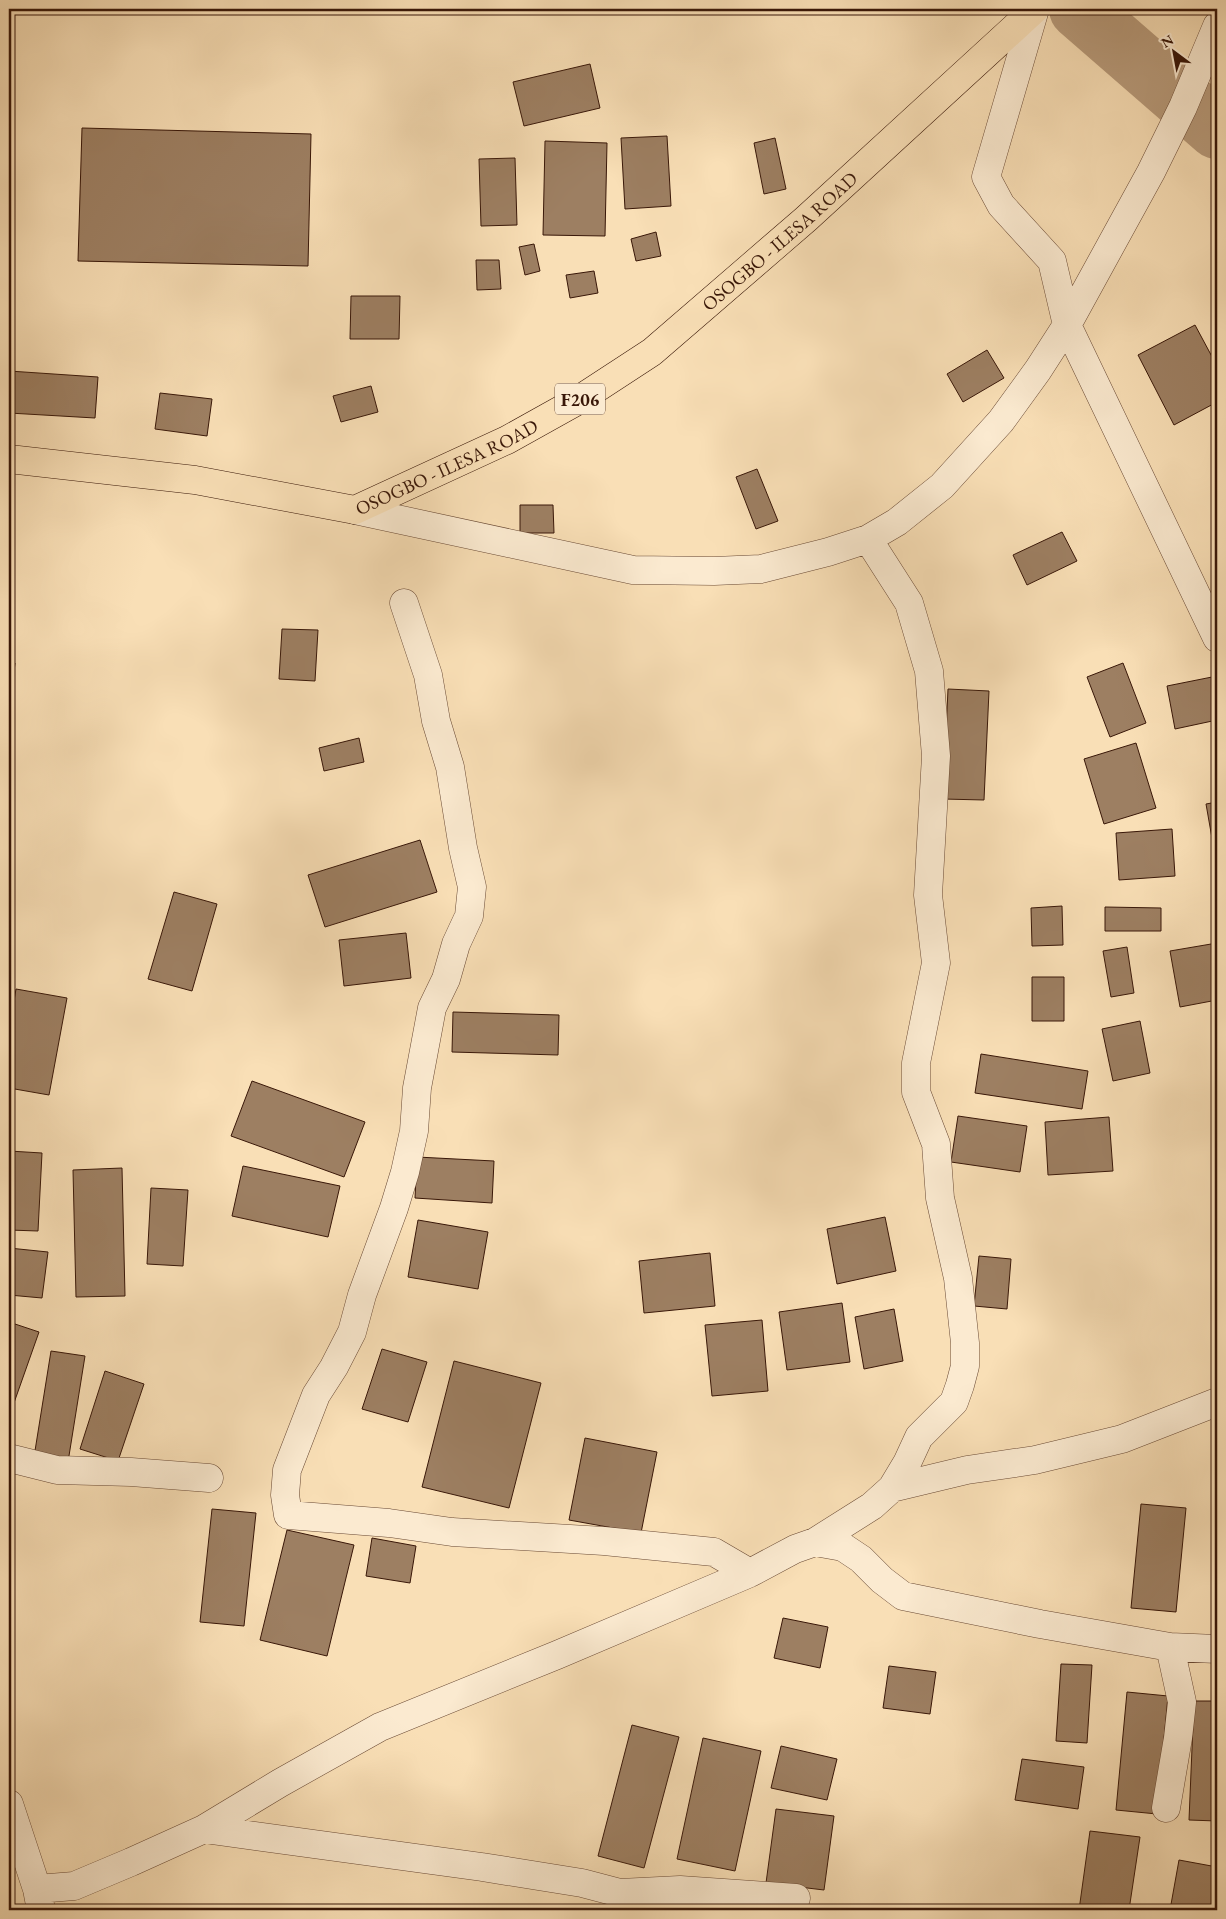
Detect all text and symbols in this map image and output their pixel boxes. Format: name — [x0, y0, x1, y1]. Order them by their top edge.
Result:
north arrow — [1148, 28, 1198, 78]
text: N — [1158, 30, 1177, 52]
street label: OSOGBO - ILESA ROAD — [696, 166, 862, 316]
road number: F206 — [555, 384, 605, 414]
street label: OSOGBO - ILESA ROAD — [351, 413, 542, 521]

